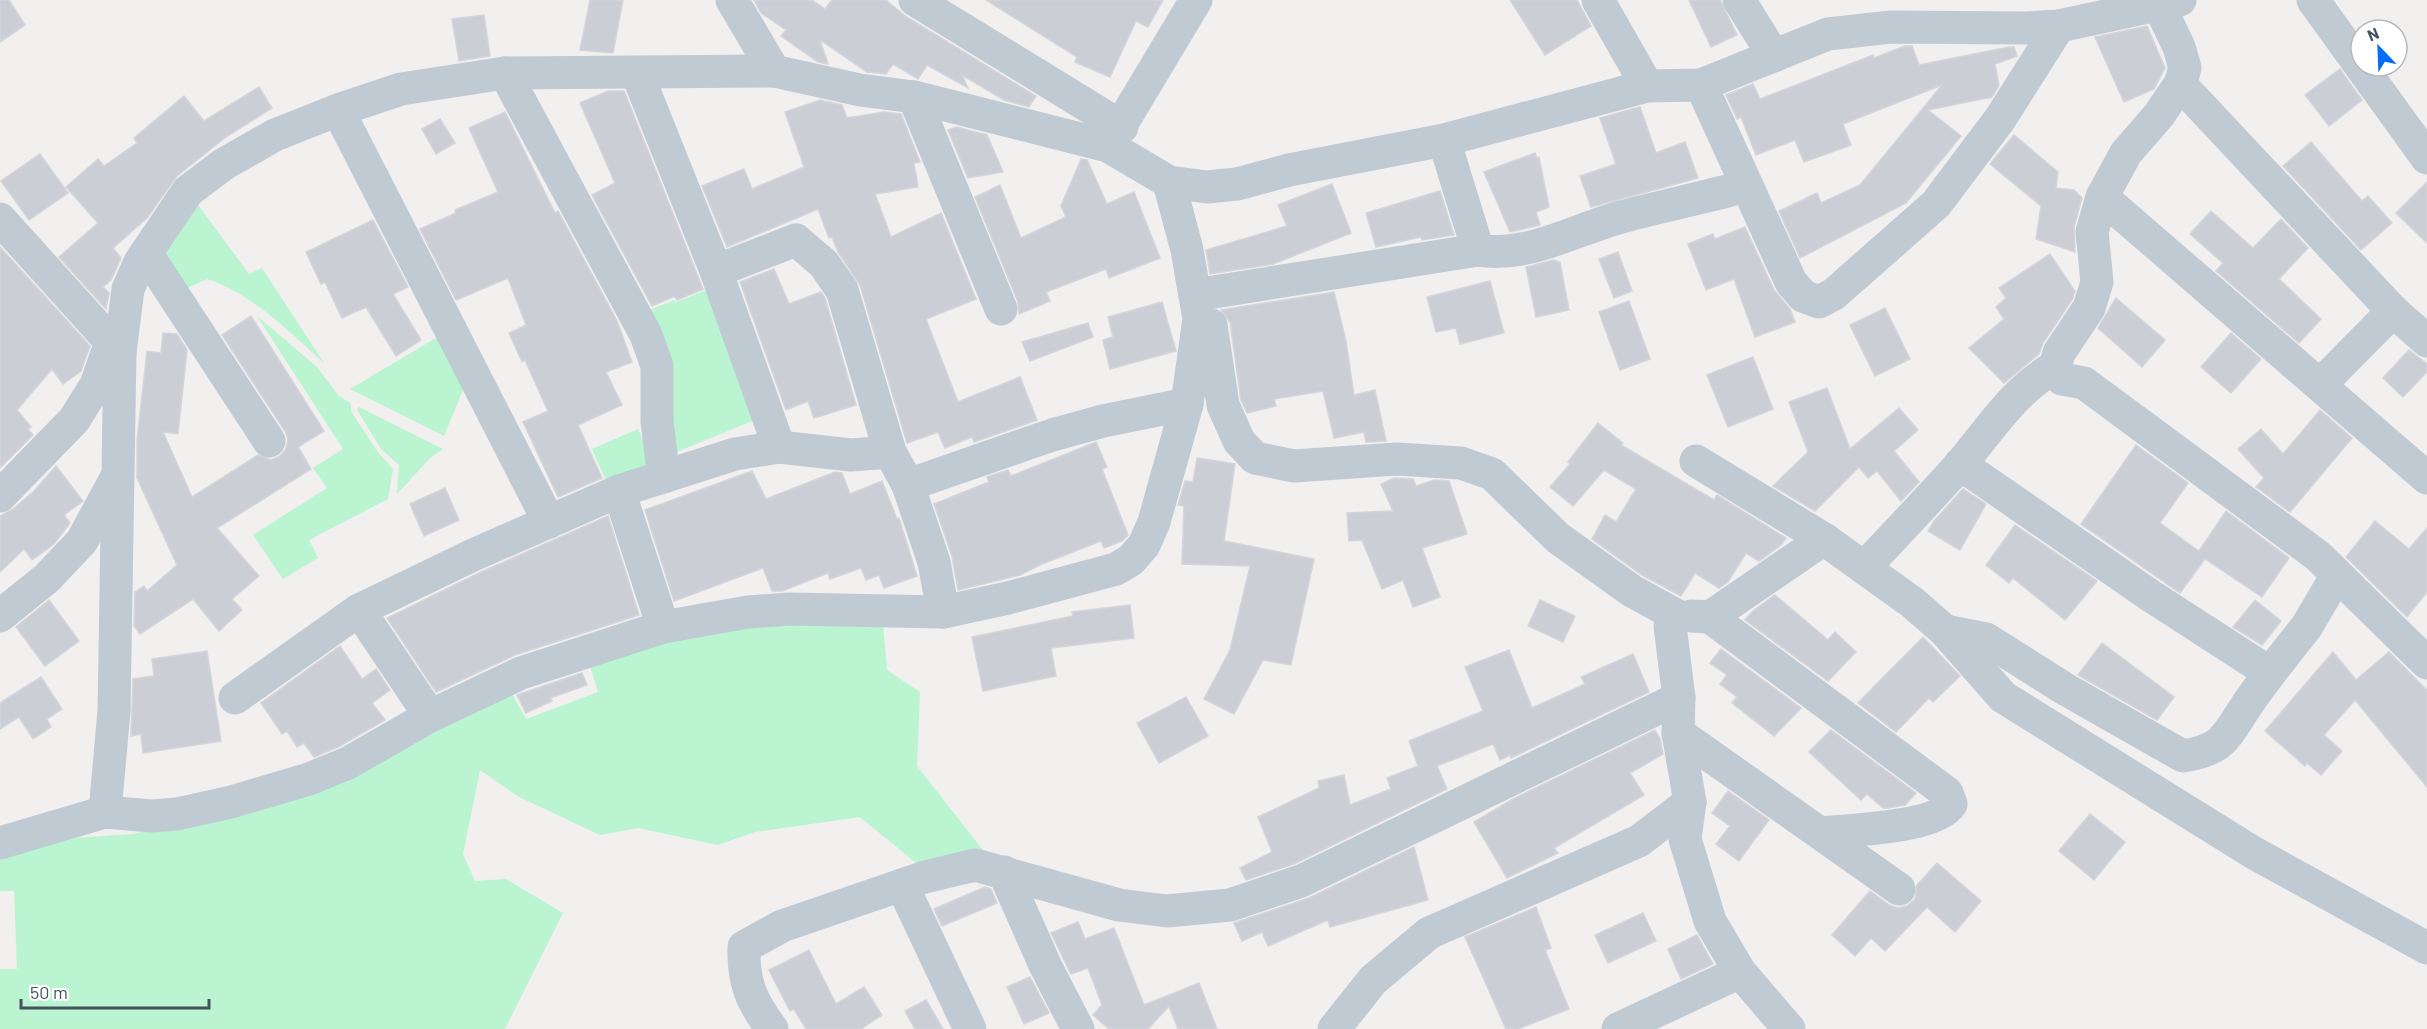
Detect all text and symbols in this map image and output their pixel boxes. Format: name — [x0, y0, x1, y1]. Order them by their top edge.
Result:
north arrow — [2349, 18, 2409, 78]
text: N — [2364, 23, 2382, 45]
scale bar — [21, 972, 208, 1010]
text: 50 m — [30, 981, 68, 1003]

